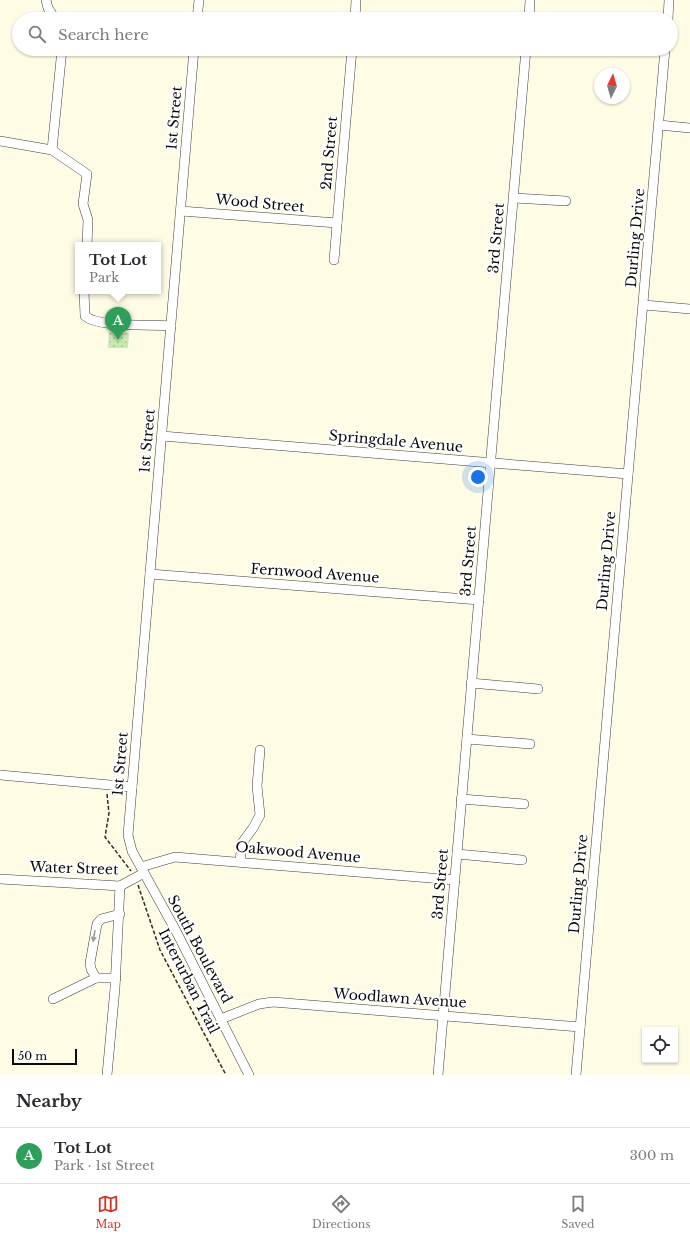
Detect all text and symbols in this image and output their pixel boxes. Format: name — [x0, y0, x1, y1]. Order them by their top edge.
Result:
search box — [12, 12, 678, 56]
icon: search — [26, 23, 48, 45]
text: Search here — [58, 25, 149, 44]
north arrow — [594, 68, 630, 104]
street label: 1st Street — [162, 85, 186, 151]
street label: 2nd Street — [317, 115, 341, 191]
street label: Durling Drive — [622, 188, 648, 288]
street label: Wood Street — [214, 190, 306, 216]
street label: 3rd Street — [484, 201, 508, 274]
popup — [75, 242, 161, 294]
text: Tot Lot — [89, 250, 147, 269]
text: Park — [89, 269, 119, 286]
pin: A — [105, 307, 131, 340]
street label: 1st Street — [135, 408, 159, 474]
street label: Springdale Avenue — [328, 426, 464, 456]
your location — [468, 467, 488, 487]
street label: Durling Drive — [593, 511, 619, 611]
street label: 3rd Street — [456, 524, 480, 597]
street label: Fernwood Avenue — [250, 560, 380, 586]
street label: 1st Street — [108, 731, 132, 797]
street label: Durling Drive — [565, 834, 591, 934]
street label: Oakwood Avenue — [235, 838, 361, 866]
street label: 3rd Street — [428, 847, 452, 920]
street label: Water Street — [28, 857, 119, 879]
street label: South Boulevard — [164, 892, 236, 1007]
street label: Interurban Trail — [155, 925, 223, 1037]
one-way arrow — [91, 930, 97, 943]
street label: Woodlawn Avenue — [332, 984, 467, 1012]
map controls — [642, 1027, 678, 1063]
button: locate — [642, 1027, 678, 1063]
scale bar — [12, 1047, 77, 1066]
text: 50 m — [18, 1049, 47, 1063]
text: Nearby — [16, 1091, 82, 1112]
text: Tot Lot — [54, 1138, 112, 1157]
text: A — [24, 1147, 34, 1164]
text: 300 m — [630, 1147, 674, 1164]
text: Park · 1st Street — [54, 1157, 155, 1174]
tab: Map — [95, 1193, 121, 1231]
tab: Directions — [312, 1193, 370, 1231]
tab: Saved — [561, 1193, 595, 1231]

